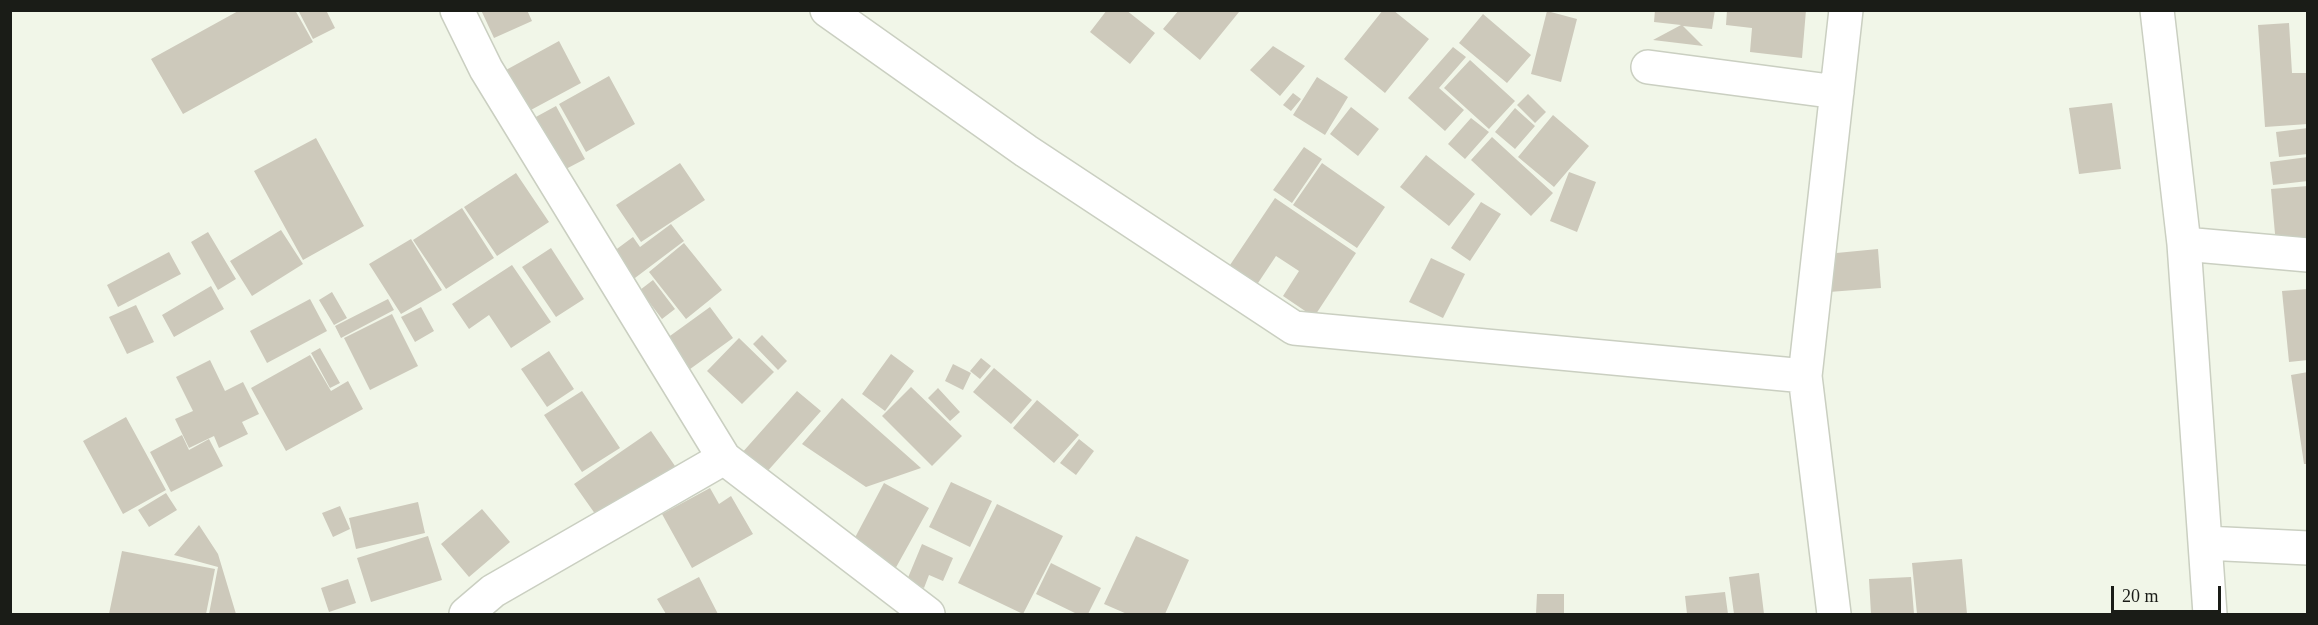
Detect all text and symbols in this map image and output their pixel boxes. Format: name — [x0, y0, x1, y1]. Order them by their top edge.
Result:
scale bar — [2114, 574, 2224, 612]
text: 20 m — [2122, 586, 2159, 606]

